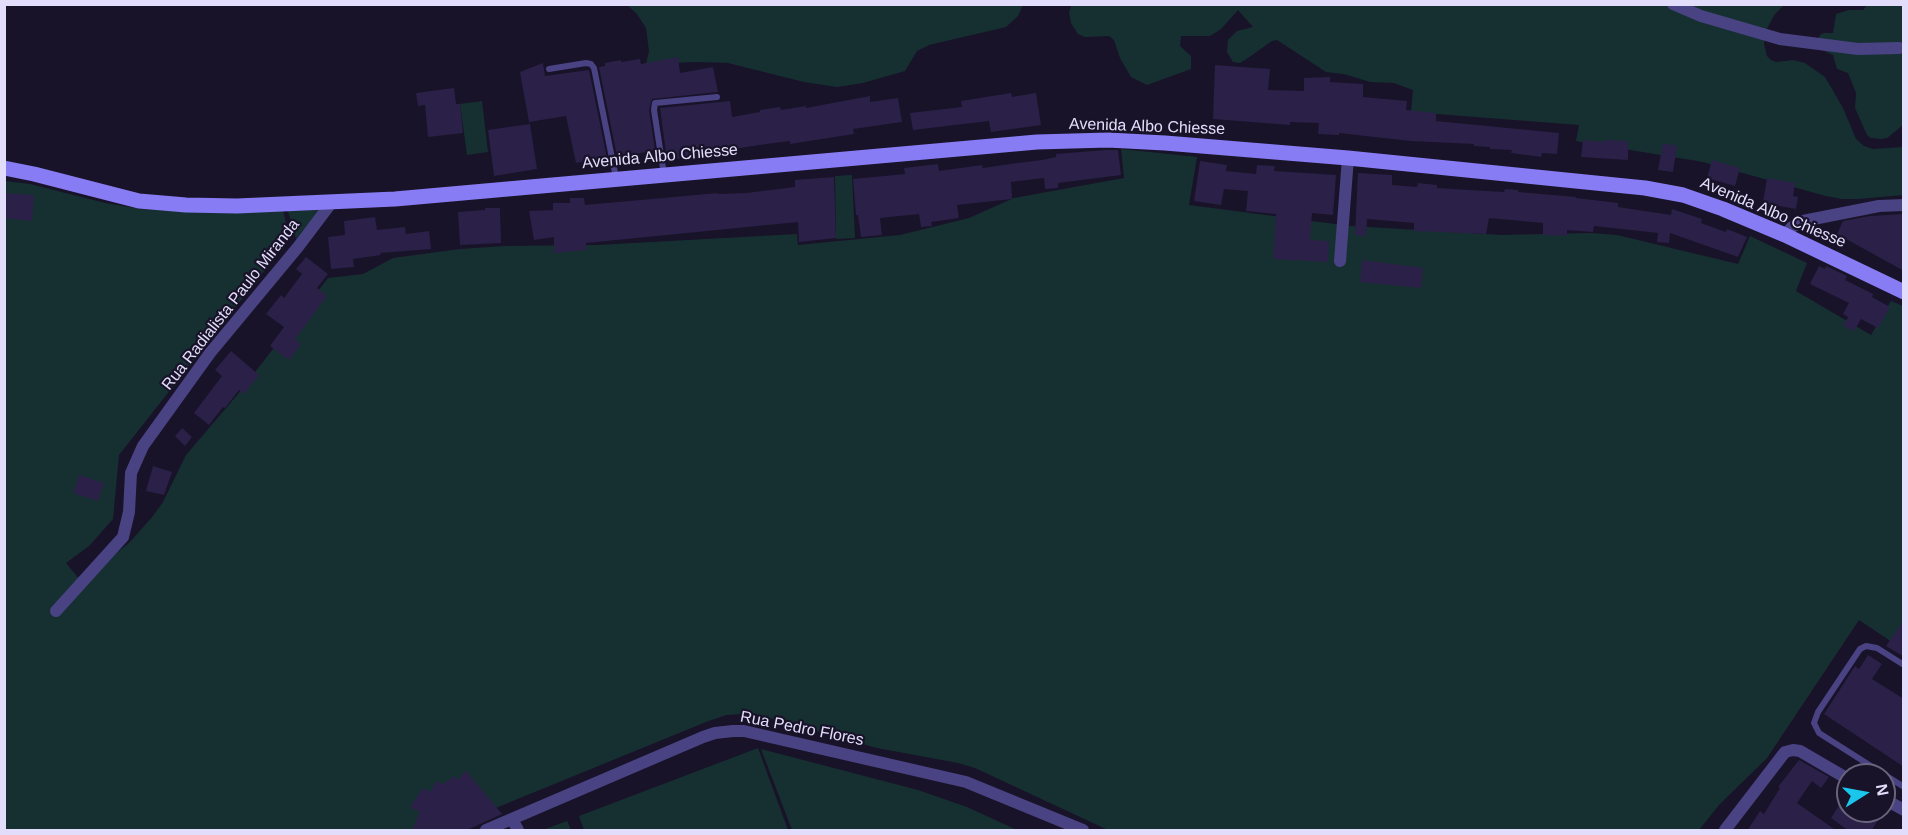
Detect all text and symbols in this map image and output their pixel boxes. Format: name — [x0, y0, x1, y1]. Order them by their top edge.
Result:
street label: Avenida Albo Chiesse — [1069, 115, 1225, 139]
street label: Avenida Albo Chiesse — [581, 141, 739, 173]
street label: Avenida Albo Chiesse — [1697, 174, 1849, 252]
street label: Rua Radialista Paulo Miranda — [158, 216, 304, 394]
street label: Rua Pedro Flores — [739, 708, 865, 750]
north arrow — [1836, 763, 1896, 823]
text: N — [1873, 783, 1892, 797]

